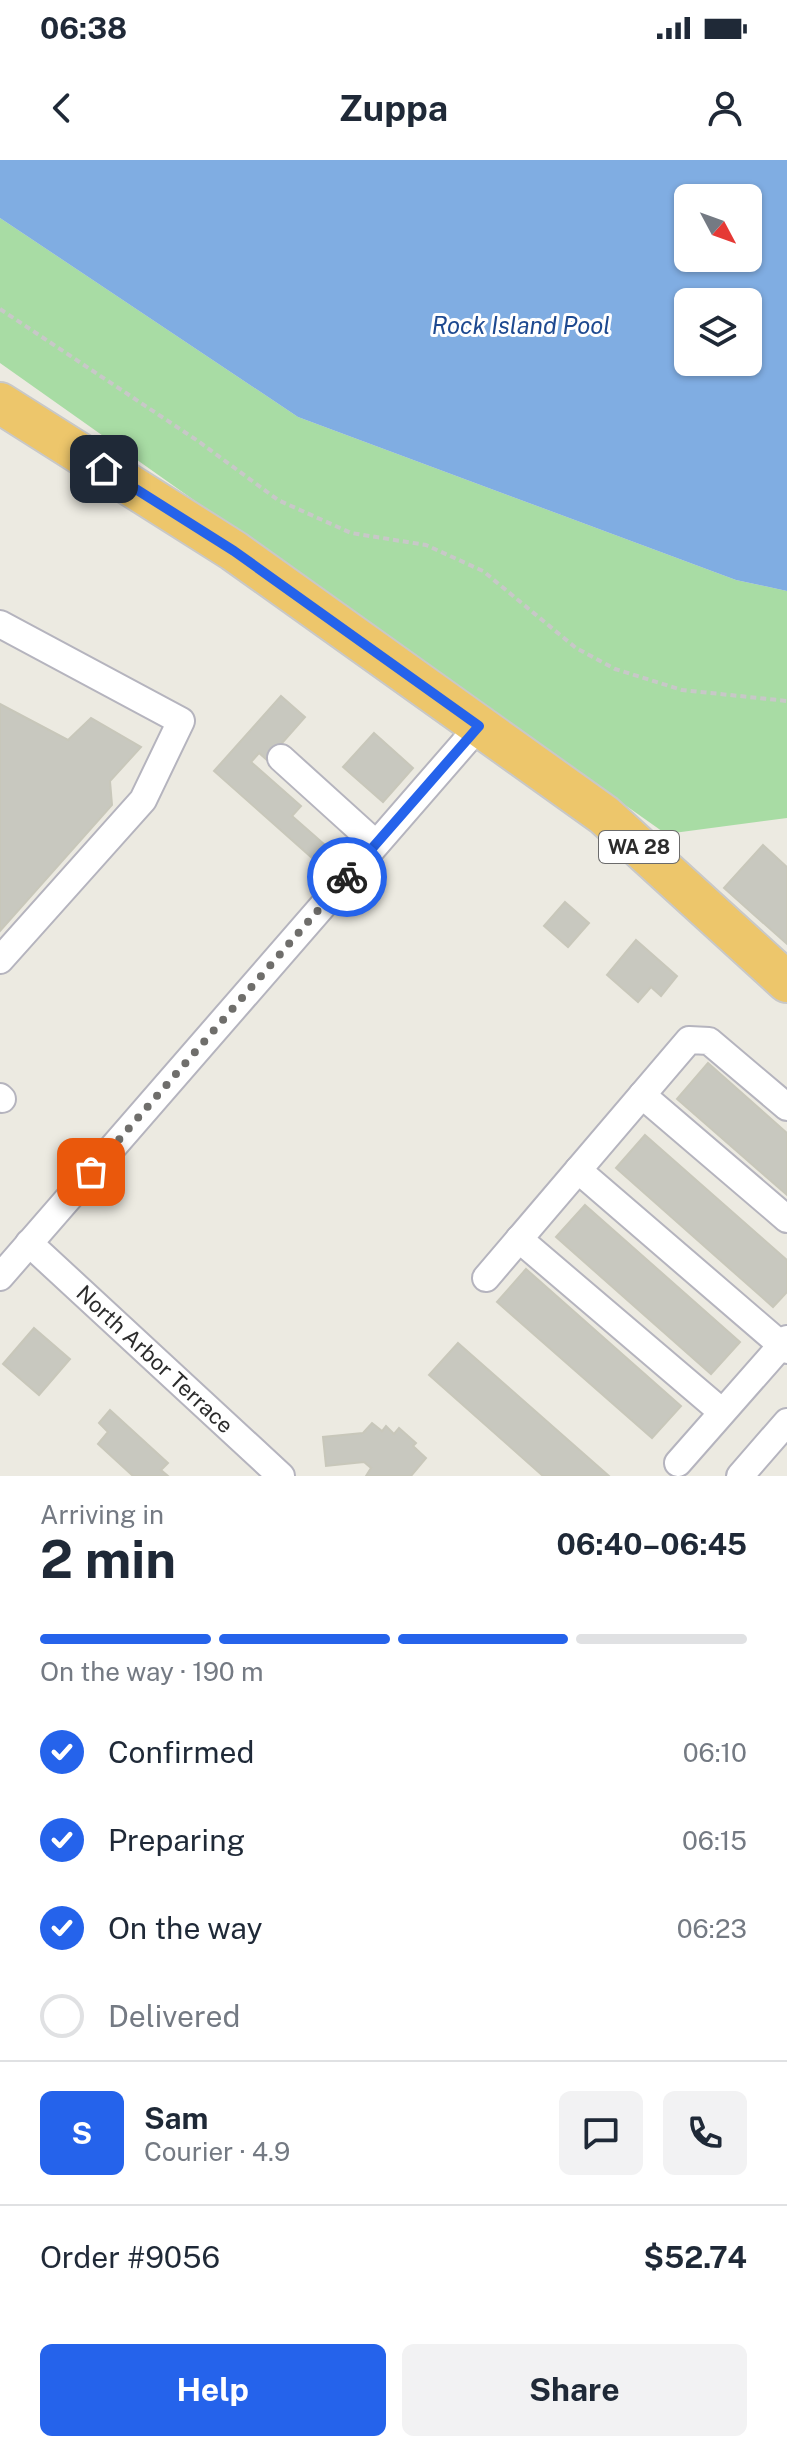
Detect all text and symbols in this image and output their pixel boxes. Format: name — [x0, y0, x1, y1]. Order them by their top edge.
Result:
text: 06:38 — [40, 10, 127, 46]
icon: back — [40, 86, 84, 130]
icon: person — [703, 86, 747, 130]
text: Zuppa — [339, 87, 448, 129]
north arrow — [674, 184, 762, 272]
map controls — [674, 184, 762, 376]
button: layers — [674, 288, 762, 376]
water label: Rock Island Pool — [432, 311, 610, 339]
pin — [70, 435, 138, 503]
icon: home — [82, 447, 126, 491]
road number: WA 28 — [599, 831, 679, 863]
courier — [307, 837, 387, 917]
icon: bike — [325, 855, 369, 899]
pin — [57, 1138, 125, 1206]
icon: bag — [69, 1150, 113, 1194]
street label: North Arbor Terrace — [71, 1280, 239, 1438]
text: Arriving in — [40, 1499, 164, 1530]
text: 06:40–06:45 — [557, 1526, 747, 1562]
text: 2 min — [40, 1529, 176, 1590]
text: On the way · 190 m — [40, 1656, 264, 1687]
icon: check — [40, 1730, 84, 1774]
text: Confirmed — [108, 1734, 254, 1770]
text: 06:10 — [683, 1737, 747, 1768]
icon: check — [40, 1818, 84, 1862]
text: Preparing — [108, 1822, 245, 1858]
text: 06:15 — [682, 1825, 747, 1856]
icon: check — [40, 1906, 84, 1950]
text: On the way — [108, 1910, 262, 1946]
text: 06:23 — [677, 1913, 747, 1944]
text: Delivered — [108, 1998, 240, 2034]
button: chat — [559, 2091, 643, 2175]
button: phone — [663, 2091, 747, 2175]
text: Sam — [144, 2100, 208, 2136]
text: S — [72, 2115, 92, 2151]
text: Courier · 4.9 — [144, 2136, 290, 2167]
text: Order #9056 — [40, 2239, 220, 2275]
text: $52.74 — [644, 2239, 747, 2275]
button: Help — [40, 2344, 386, 2436]
button: Share — [402, 2344, 747, 2436]

